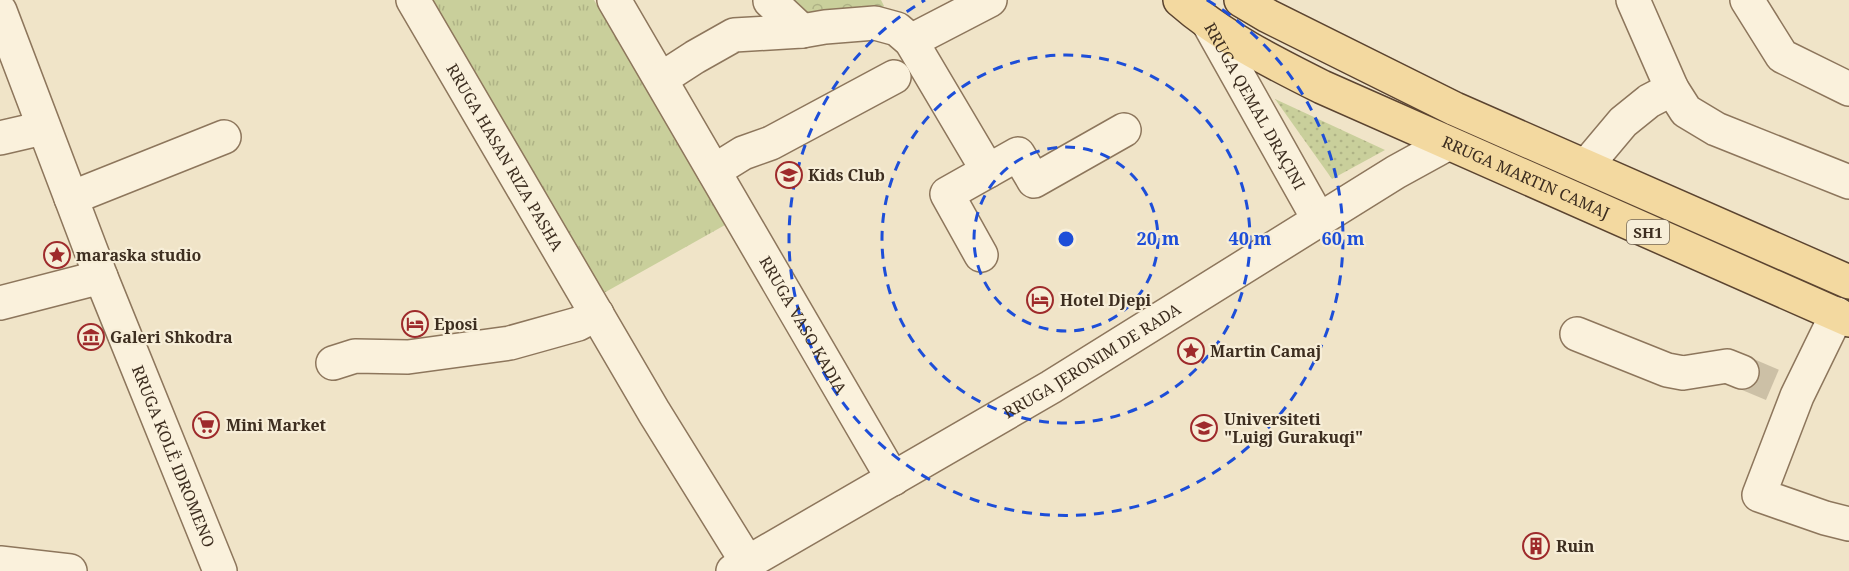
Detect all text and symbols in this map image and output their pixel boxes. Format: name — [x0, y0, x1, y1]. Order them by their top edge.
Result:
street label: RRUGA QEMAL DRAÇINI — [1199, 18, 1311, 194]
street label: RRUGA HASAN RIZA PASHA — [442, 59, 569, 255]
street label: RRUGA MARTIN CAMAJ — [1439, 131, 1613, 224]
school or university icon: Kids Club — [774, 160, 804, 190]
place label: Kids Club — [808, 164, 885, 186]
road number: SH1 — [1627, 220, 1669, 244]
text: 20 m — [1137, 226, 1180, 250]
text: 40 m — [1229, 226, 1272, 250]
text: 60 m — [1322, 226, 1365, 250]
centre of rings — [1056, 229, 1076, 249]
place icon: maraska studio — [42, 240, 72, 270]
place label: maraska studio — [76, 244, 202, 266]
street label: RRUGA VASO KADIA — [754, 252, 852, 398]
hotel icon: Hotel Djepi — [1025, 285, 1055, 315]
place label: Hotel Djepi — [1060, 289, 1152, 311]
street label: RRUGA JERONIM DE RADA — [999, 298, 1185, 423]
hotel icon: Eposi — [400, 309, 430, 339]
place label: Eposi — [434, 313, 478, 335]
museum icon: Galeri Shkodra — [76, 322, 106, 352]
place label: Galeri Shkodra — [110, 326, 233, 348]
place icon: Martin Camaj — [1176, 336, 1206, 366]
place label: Martin Camaj — [1210, 340, 1321, 362]
street label: RRUGA KOLË IDROMENO — [127, 362, 220, 551]
place label: Universiteti "Luigj Gurakuqi" — [1224, 408, 1363, 448]
supermarket icon: Mini Market — [191, 410, 221, 440]
school or university icon: Universiteti "Luigj Gurakuqi" — [1189, 413, 1219, 443]
place label: Mini Market — [226, 414, 327, 436]
building icon: Ruin — [1521, 531, 1551, 561]
place label: Ruin — [1556, 535, 1595, 557]

